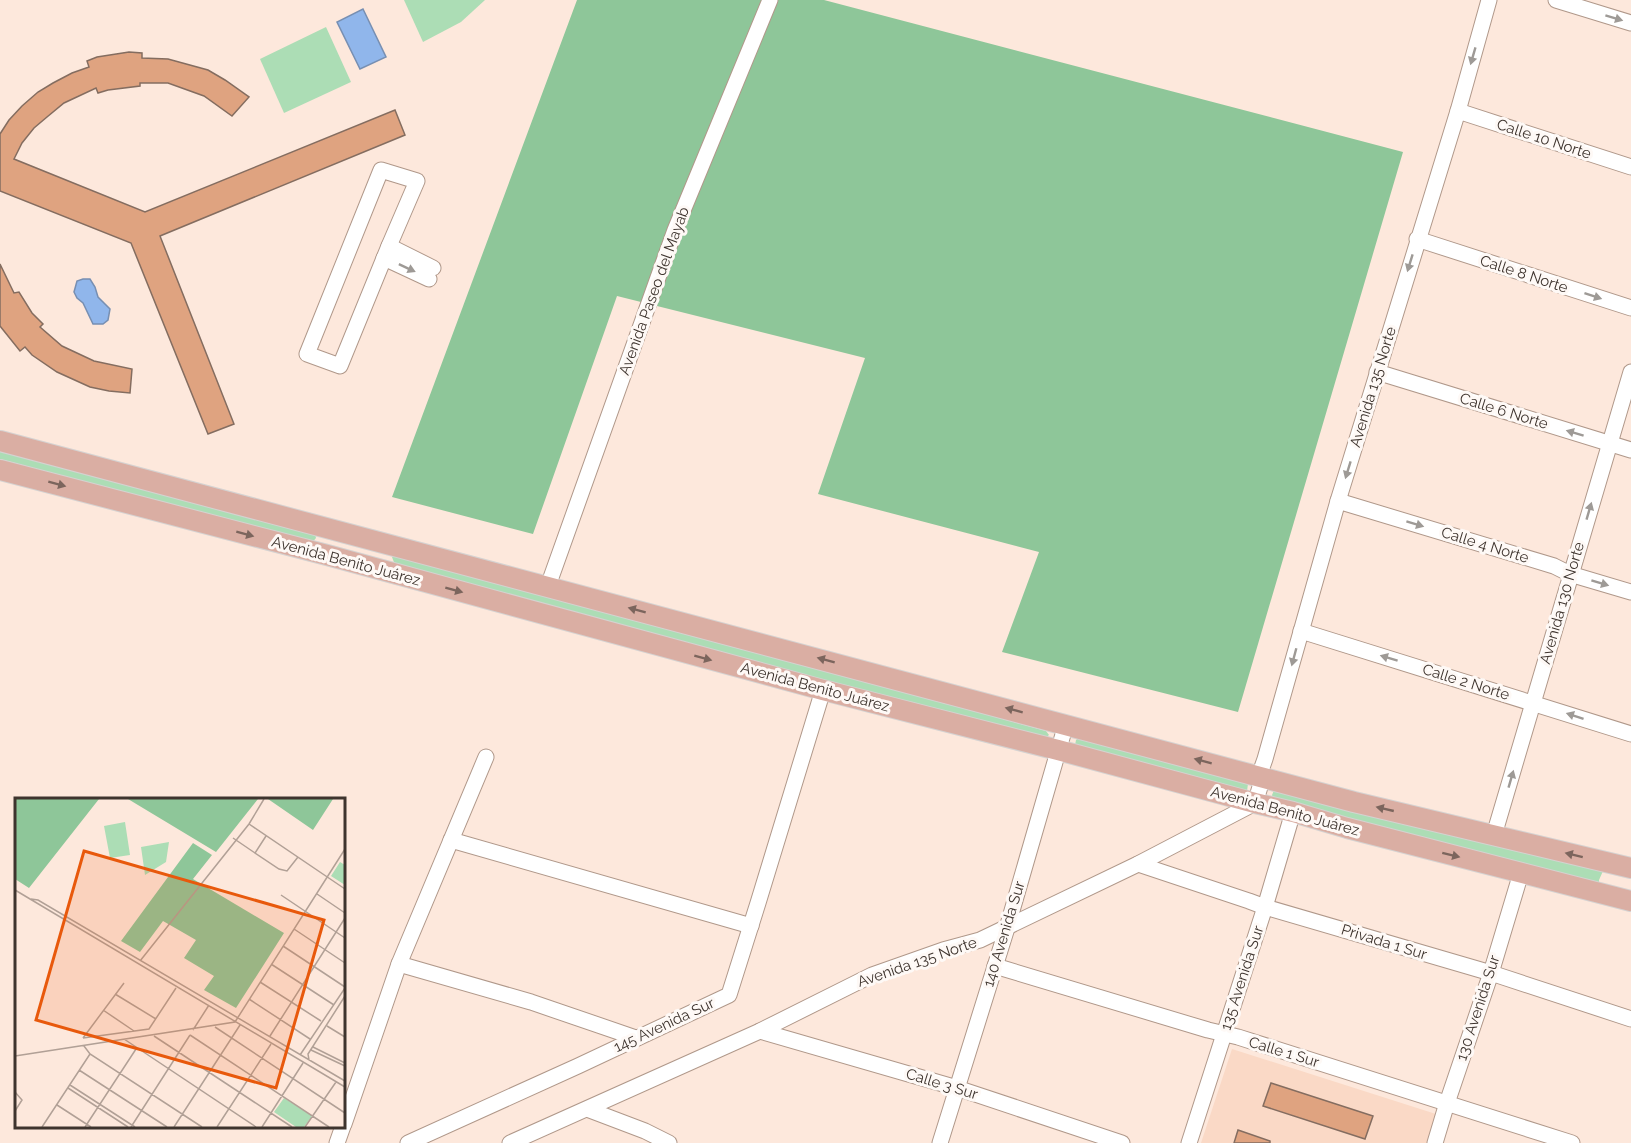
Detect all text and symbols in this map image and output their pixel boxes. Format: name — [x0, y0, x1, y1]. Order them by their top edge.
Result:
one-way arrow — [1605, 14, 1623, 23]
one-way arrow — [1468, 47, 1477, 65]
street label: Calle 10 Norte — [1495, 115, 1594, 163]
street label: Avenida Paseo del Mayab — [615, 204, 693, 378]
street label: Calle 8 Norte — [1478, 251, 1570, 297]
one-way arrow — [1405, 254, 1414, 272]
one-way arrow — [398, 264, 415, 273]
one-way arrow — [1584, 291, 1602, 301]
street label: Avenida 135 Norte — [1346, 324, 1400, 450]
street label: Calle 6 Norte — [1458, 389, 1551, 433]
one-way arrow — [1566, 428, 1584, 437]
one-way arrow — [1343, 461, 1352, 479]
one-way arrow — [47, 480, 66, 490]
one-way arrow — [1585, 502, 1594, 520]
one-way arrow — [1406, 520, 1424, 529]
street label: Calle 4 Norte — [1439, 523, 1531, 567]
one-way arrow — [236, 529, 254, 539]
street label: Avenida Benito Juárez — [270, 533, 422, 589]
street label: Avenida 130 Norte — [1536, 540, 1588, 666]
one-way arrow — [1591, 579, 1609, 588]
one-way arrow — [445, 586, 463, 595]
one-way arrow — [628, 605, 646, 614]
one-way arrow — [1288, 648, 1298, 666]
one-way arrow — [694, 653, 712, 663]
one-way arrow — [1380, 653, 1398, 662]
one-way arrow — [817, 655, 835, 664]
street label: Avenida Benito Juárez — [739, 659, 891, 715]
street label: Calle 2 Norte — [1420, 660, 1512, 704]
one-way arrow — [1005, 705, 1023, 715]
one-way arrow — [1566, 711, 1584, 721]
one-way arrow — [1193, 755, 1212, 765]
one-way arrow — [1507, 770, 1516, 788]
street label: Avenida Benito Juárez — [1209, 783, 1361, 839]
inset map — [15, 798, 345, 1128]
one-way arrow — [1375, 804, 1394, 814]
one-way arrow — [1565, 849, 1583, 859]
one-way arrow — [1442, 850, 1460, 860]
street label: 140 Avenida Sur — [979, 878, 1029, 989]
street label: Privada 1 Sur — [1339, 920, 1430, 964]
street label: 135 Avenida Sur — [1217, 923, 1268, 1033]
street label: Avenida 135 Norte — [855, 933, 979, 991]
street label: 130 Avenida Sur — [1452, 952, 1504, 1063]
street label: 145 Avenida Sur — [611, 994, 718, 1056]
street label: Calle 1 Sur — [1247, 1033, 1322, 1071]
street label: Calle 3 Sur — [904, 1065, 981, 1104]

